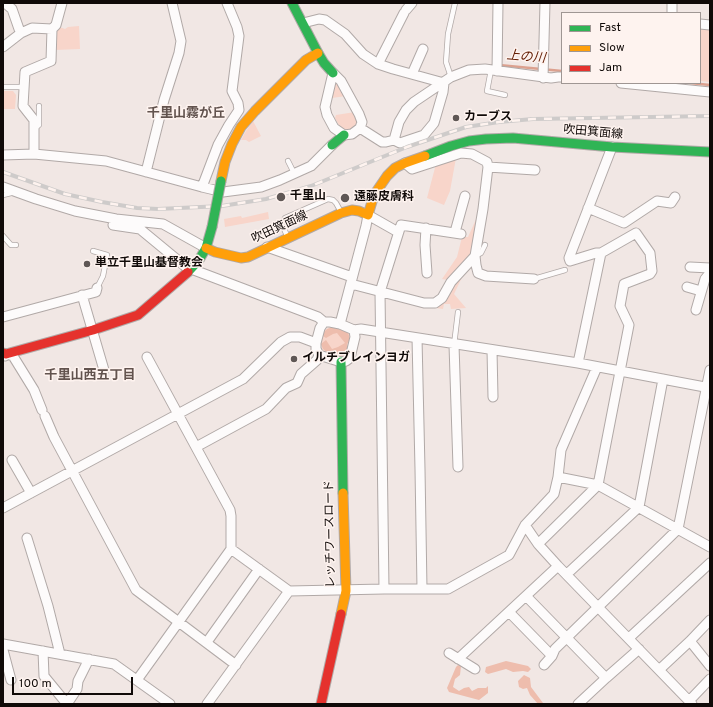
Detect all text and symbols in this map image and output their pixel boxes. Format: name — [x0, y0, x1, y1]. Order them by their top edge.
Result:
legend — [561, 12, 701, 84]
text: Fast — [599, 20, 621, 36]
text: Slow — [599, 40, 625, 56]
water label: 上の川 — [506, 49, 546, 67]
text: Jam — [599, 60, 622, 76]
district label: 千里山霧が丘 — [147, 106, 225, 122]
place label: カーブス — [464, 111, 512, 125]
marker: カーブス — [451, 113, 461, 123]
street label: 吹田箕面線 — [562, 123, 624, 143]
place label: 千里山 — [290, 190, 326, 204]
marker: 千里山 — [275, 191, 287, 203]
place label: 遠藤皮膚科 — [354, 191, 414, 205]
marker: 遠藤皮膚科 — [339, 192, 351, 204]
street label: 吹田箕面線 — [250, 209, 310, 247]
place label: 単立千里山基督教会 — [95, 257, 203, 271]
marker: 単立千里山基督教会 — [82, 259, 92, 269]
place label: イルチブレインヨガ — [302, 352, 410, 366]
marker: イルチブレインヨガ — [289, 354, 299, 364]
district label: 千里山西五丁目 — [45, 368, 135, 384]
street label: レッチワースロード — [323, 480, 339, 588]
scale bar — [14, 669, 135, 695]
text: 100 m — [19, 676, 52, 692]

